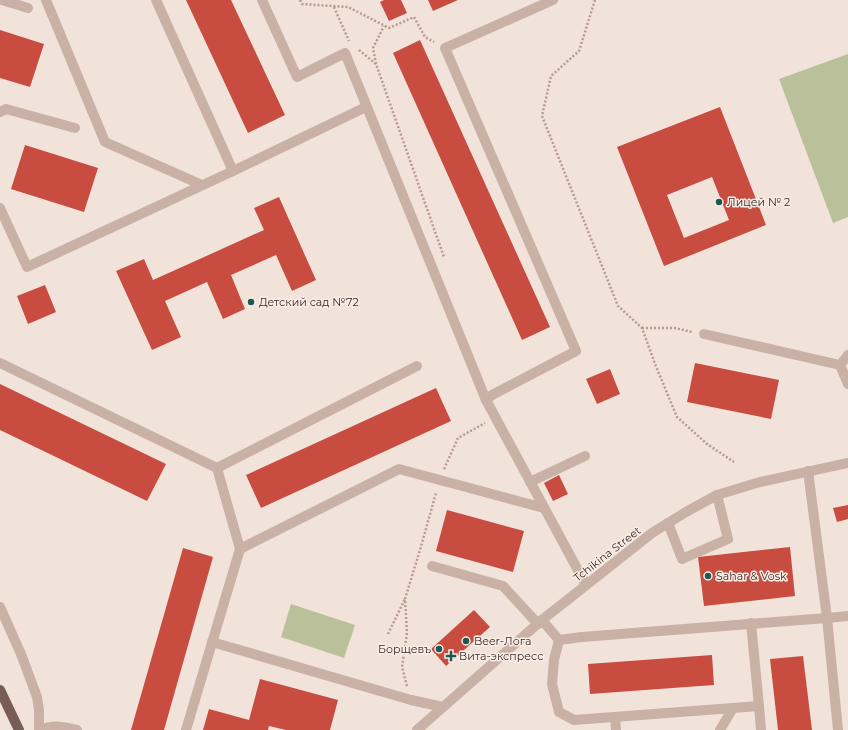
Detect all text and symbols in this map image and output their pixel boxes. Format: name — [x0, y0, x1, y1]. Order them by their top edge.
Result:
place label: Лицей № 2 — [727, 195, 790, 209]
marker: Лицей № 2 — [714, 197, 724, 207]
place label: Детский сад №72 — [259, 295, 359, 309]
marker: Детский сад №72 — [246, 297, 256, 307]
street label: Tchikina Street — [570, 523, 644, 585]
place label: Sahar & Vosk — [716, 569, 787, 583]
marker: Sahar & Vosk — [703, 571, 713, 581]
place label: Beer-Лога — [474, 634, 531, 648]
marker: Beer-Лога — [461, 636, 471, 646]
place label: Борщевъ — [378, 642, 431, 656]
marker: Борщевъ — [434, 644, 444, 654]
place label: Вита-экспресс — [459, 649, 543, 663]
marker: Вита-экспресс — [446, 651, 456, 661]

